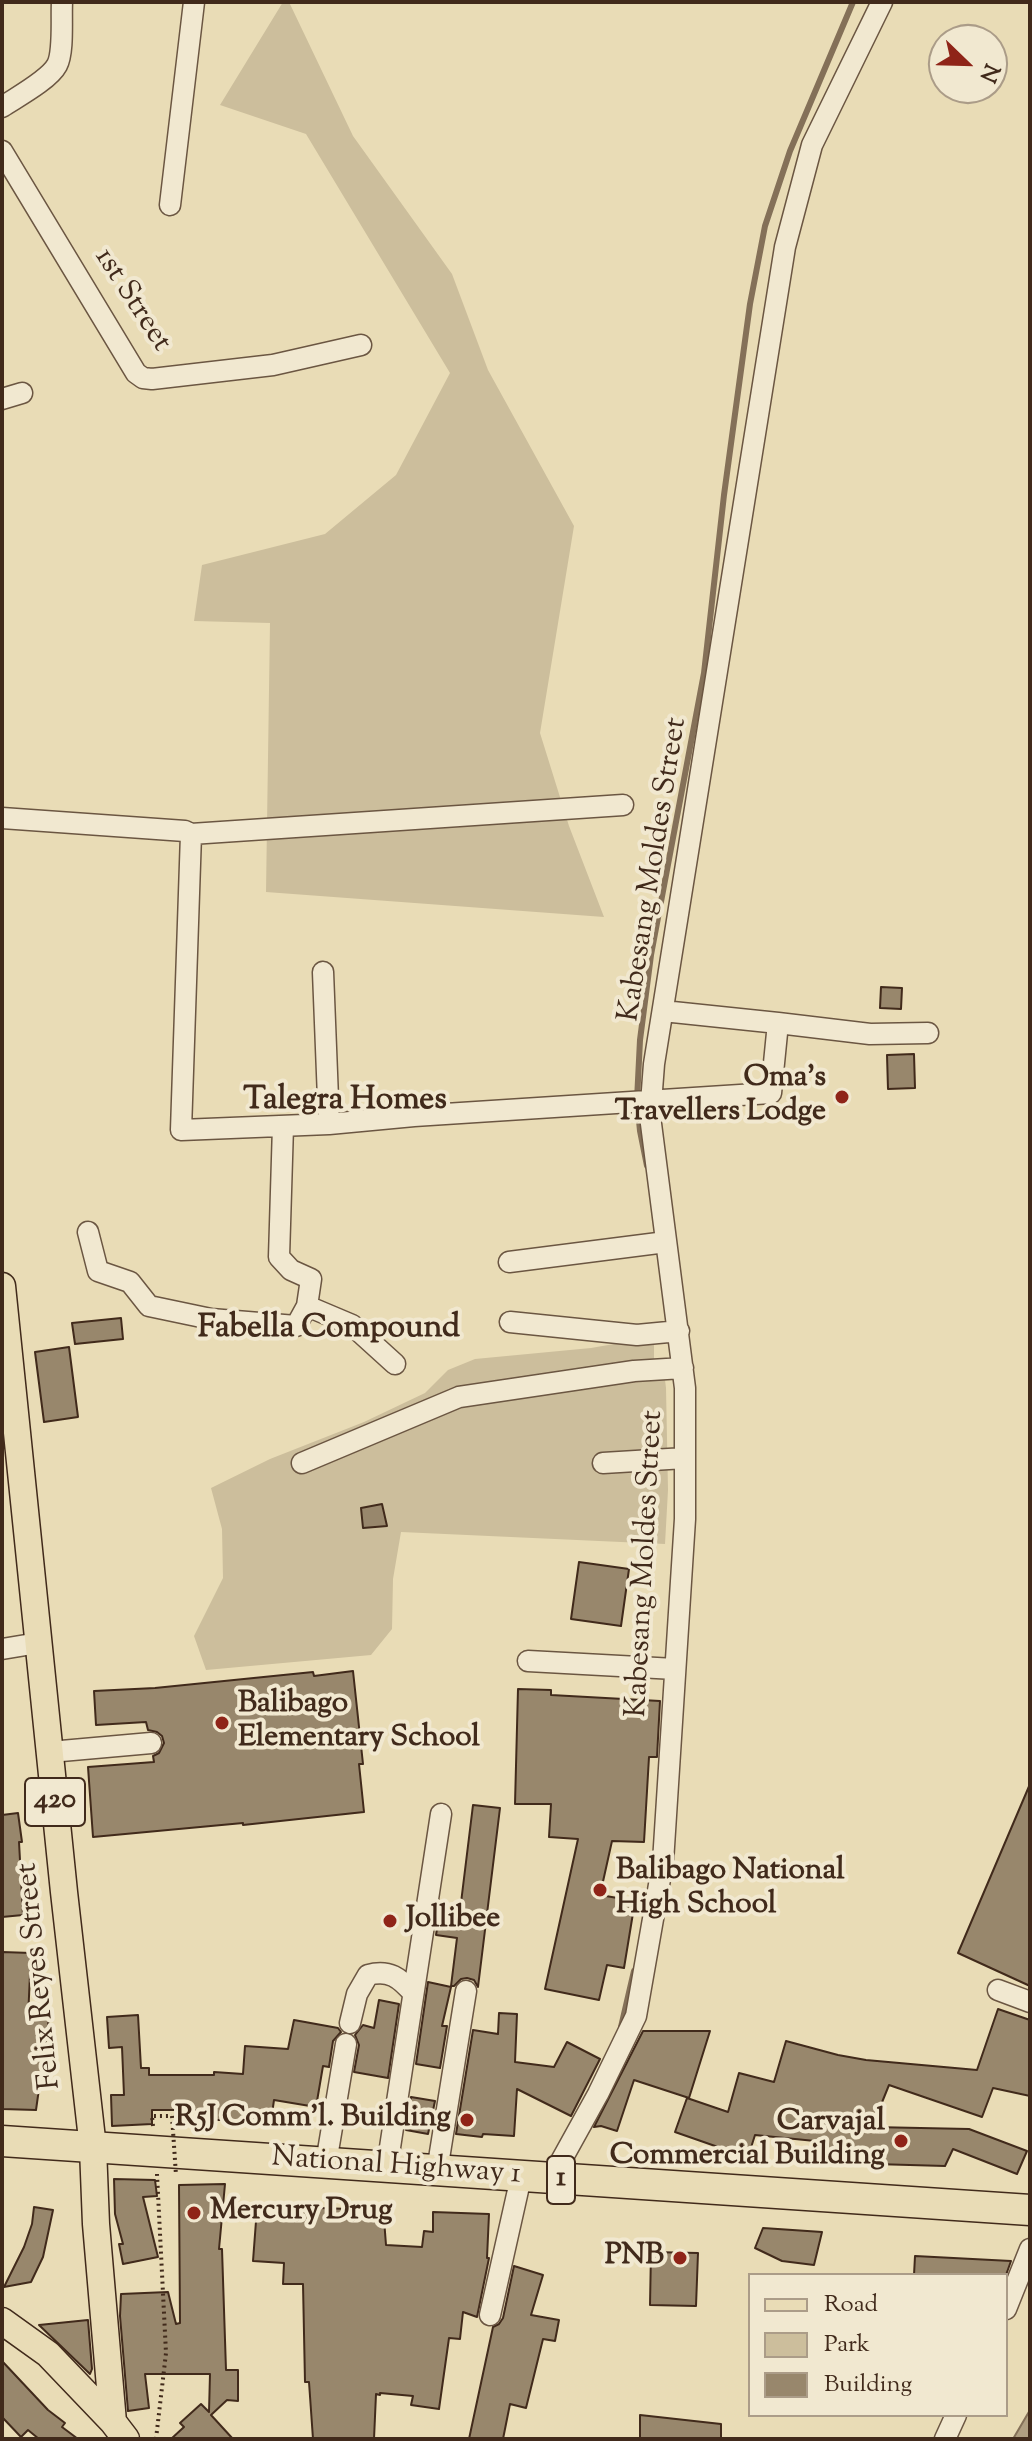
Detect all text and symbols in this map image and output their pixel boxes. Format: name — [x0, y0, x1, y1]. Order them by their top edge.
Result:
north arrow — [928, 24, 1008, 104]
text: N — [970, 58, 1006, 87]
street label: 1st Street — [84, 243, 178, 359]
street label: Kabesang Moldes Street — [613, 715, 697, 1025]
place label: Oma's Travellers Lodge — [615, 1062, 826, 1132]
district label: Talegra Homes — [243, 1084, 447, 1122]
marker: Oma's Travellers Lodge — [833, 1088, 851, 1106]
district label: Fabella Compound — [198, 1312, 460, 1350]
street label: Kabesang Moldes Street — [621, 1410, 673, 1718]
place label: Balibago Elementary School — [238, 1688, 480, 1758]
marker: Balibago Elementary School — [213, 1714, 231, 1732]
road number: 420 — [25, 1778, 85, 1826]
place label: Balibago National High School — [616, 1855, 845, 1926]
street label: Felix Reyes Street — [11, 1861, 71, 2091]
marker: Balibago National High School — [591, 1881, 609, 1899]
place label: Jollibee — [406, 1903, 500, 1939]
marker: Jollibee — [381, 1912, 399, 1930]
place label: R5J Comm'l. Building — [175, 2102, 451, 2138]
place label: Carvajal Commercial Building — [610, 2106, 885, 2176]
marker: R5J Comm'l. Building — [458, 2111, 476, 2129]
marker: Carvajal Commercial Building — [892, 2132, 910, 2150]
street label: National Highway 1 — [270, 2141, 522, 2195]
road number: 1 — [547, 2156, 575, 2204]
place label: Mercury Drug — [210, 2195, 393, 2231]
marker: Mercury Drug — [185, 2204, 203, 2222]
place label: PNB — [605, 2240, 664, 2276]
marker: PNB — [671, 2249, 689, 2267]
legend — [748, 2273, 1008, 2417]
text: Road — [824, 2288, 878, 2322]
text: Park — [824, 2328, 870, 2362]
text: Building — [824, 2368, 912, 2402]

